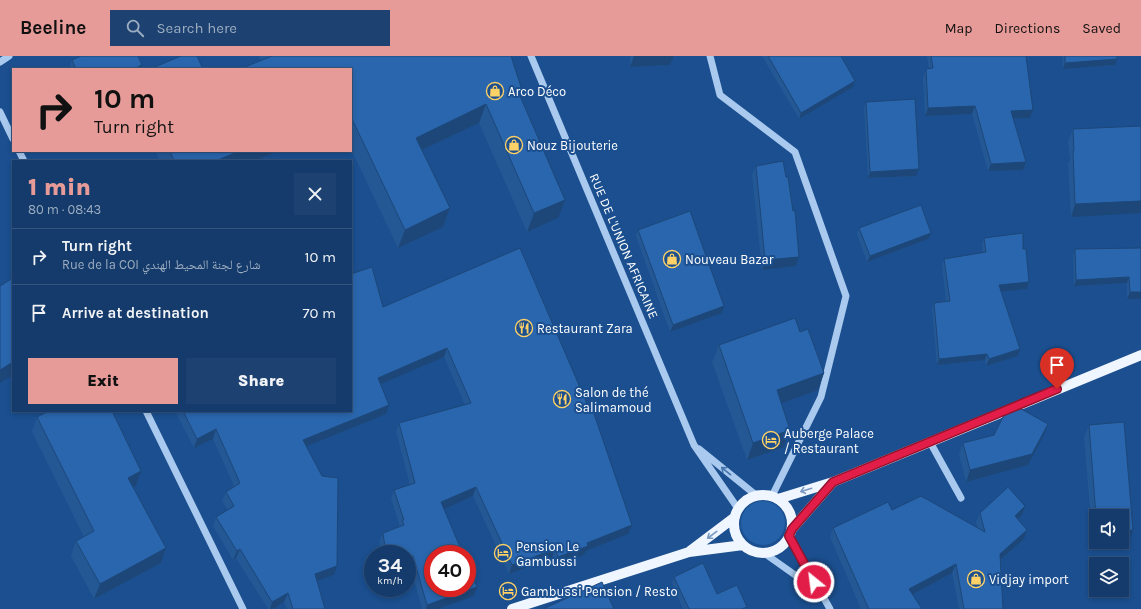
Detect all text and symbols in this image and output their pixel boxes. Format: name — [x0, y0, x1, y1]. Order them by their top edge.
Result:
search box — [110, 10, 390, 46]
text: Beeline — [20, 17, 86, 39]
icon: search — [124, 17, 146, 39]
text: Search here — [156, 19, 237, 37]
text: Map — [945, 20, 973, 37]
text: Directions — [995, 20, 1060, 37]
text: Saved — [1082, 20, 1121, 37]
shop icon: Arco Déco — [485, 81, 505, 101]
text: 10 m — [94, 82, 155, 115]
icon: right — [28, 84, 80, 136]
place label: Arco Déco — [508, 84, 566, 99]
text: Turn right — [94, 116, 174, 138]
shop icon: Nouz Bijouterie — [504, 135, 524, 155]
place label: Nouz Bijouterie — [527, 138, 618, 153]
street label: RUE DE L'UNION AFRICAINE — [587, 171, 661, 321]
text: 1 min — [28, 173, 91, 201]
button: close — [294, 173, 336, 215]
text: 80 m · 08:43 — [28, 202, 101, 217]
text: Turn right — [62, 237, 132, 255]
icon: right — [28, 246, 50, 268]
text: 10 m — [305, 248, 336, 266]
shop icon: Nouveau Bazar — [662, 249, 682, 269]
place label: Nouveau Bazar — [685, 252, 774, 267]
text: Rue de la COI شارع لجنة المحيط الهندي — [62, 257, 261, 272]
icon: arrive — [28, 302, 50, 324]
text: Arrive at destination — [62, 304, 209, 322]
text: 70 m — [302, 304, 336, 322]
restaurant icon: Restaurant Zara — [514, 318, 534, 338]
place label: Restaurant Zara — [537, 321, 633, 336]
pin — [1040, 348, 1074, 389]
icon: arrive — [1046, 354, 1068, 376]
button: Exit — [28, 358, 178, 404]
button: Share — [186, 358, 336, 404]
place label: Salon de thé Salimamoud — [575, 385, 652, 415]
restaurant icon: Salon de thé Salimamoud — [552, 389, 572, 409]
place label: Auberge Palace / Restaurant — [784, 426, 874, 456]
hotel icon: Auberge Palace / Restaurant — [761, 430, 781, 450]
one-way arrow — [721, 467, 732, 475]
one-way arrow — [800, 487, 813, 494]
map controls — [1089, 509, 1129, 597]
button: sound — [1089, 509, 1129, 549]
one-way arrow — [706, 530, 717, 539]
place label: Pension Le Gambussi — [516, 539, 580, 569]
hotel icon: Pension Le Gambussi — [493, 543, 513, 563]
speed limit sign: 40 — [424, 545, 476, 597]
text: 34 — [378, 554, 402, 577]
button: layers — [1089, 557, 1129, 597]
position arrow — [793, 561, 835, 603]
shop icon: Vidjay import — [966, 569, 986, 589]
place label: Vidjay import — [989, 572, 1069, 587]
text: km/h — [377, 575, 403, 587]
hotel icon: Gambussi Pension / Resto — [498, 581, 518, 601]
place label: Gambussi Pension / Resto — [521, 584, 678, 599]

